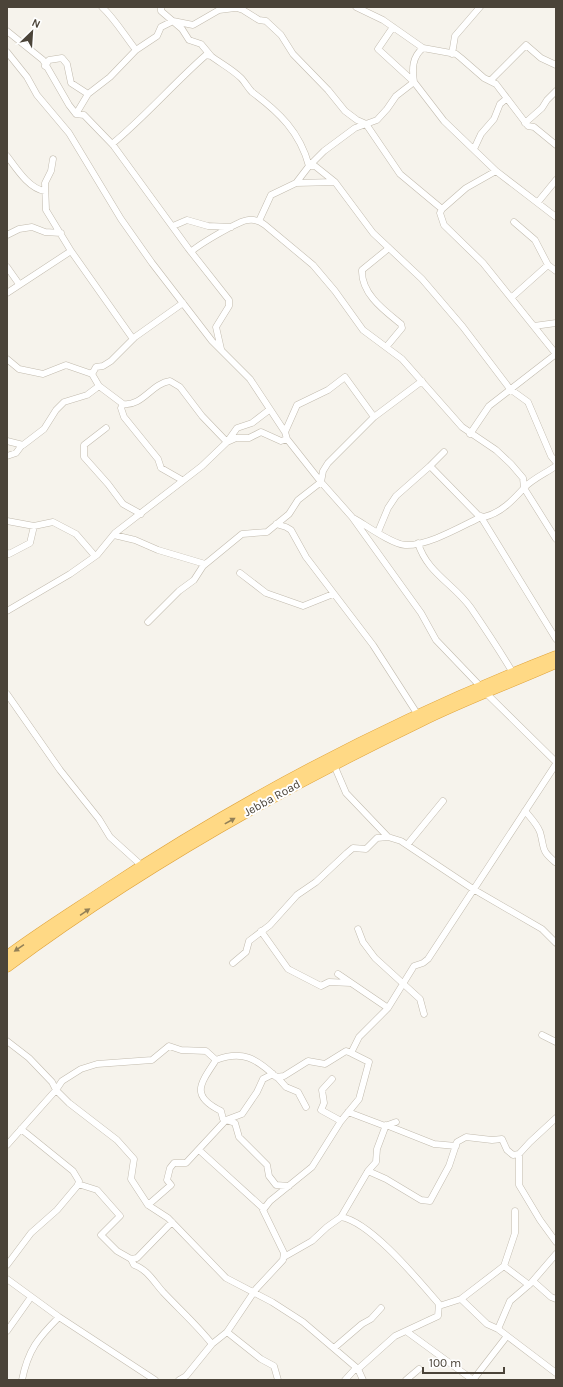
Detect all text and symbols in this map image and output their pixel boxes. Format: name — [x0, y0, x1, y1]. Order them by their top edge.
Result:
north arrow — [12, 12, 52, 52]
text: N — [30, 16, 42, 31]
street label: Jebba Road — [241, 777, 303, 819]
one-way arrow — [225, 818, 236, 824]
one-way arrow — [80, 908, 90, 916]
one-way arrow — [13, 944, 24, 951]
scale bar — [423, 1349, 504, 1375]
text: 100 m — [429, 1356, 461, 1370]

